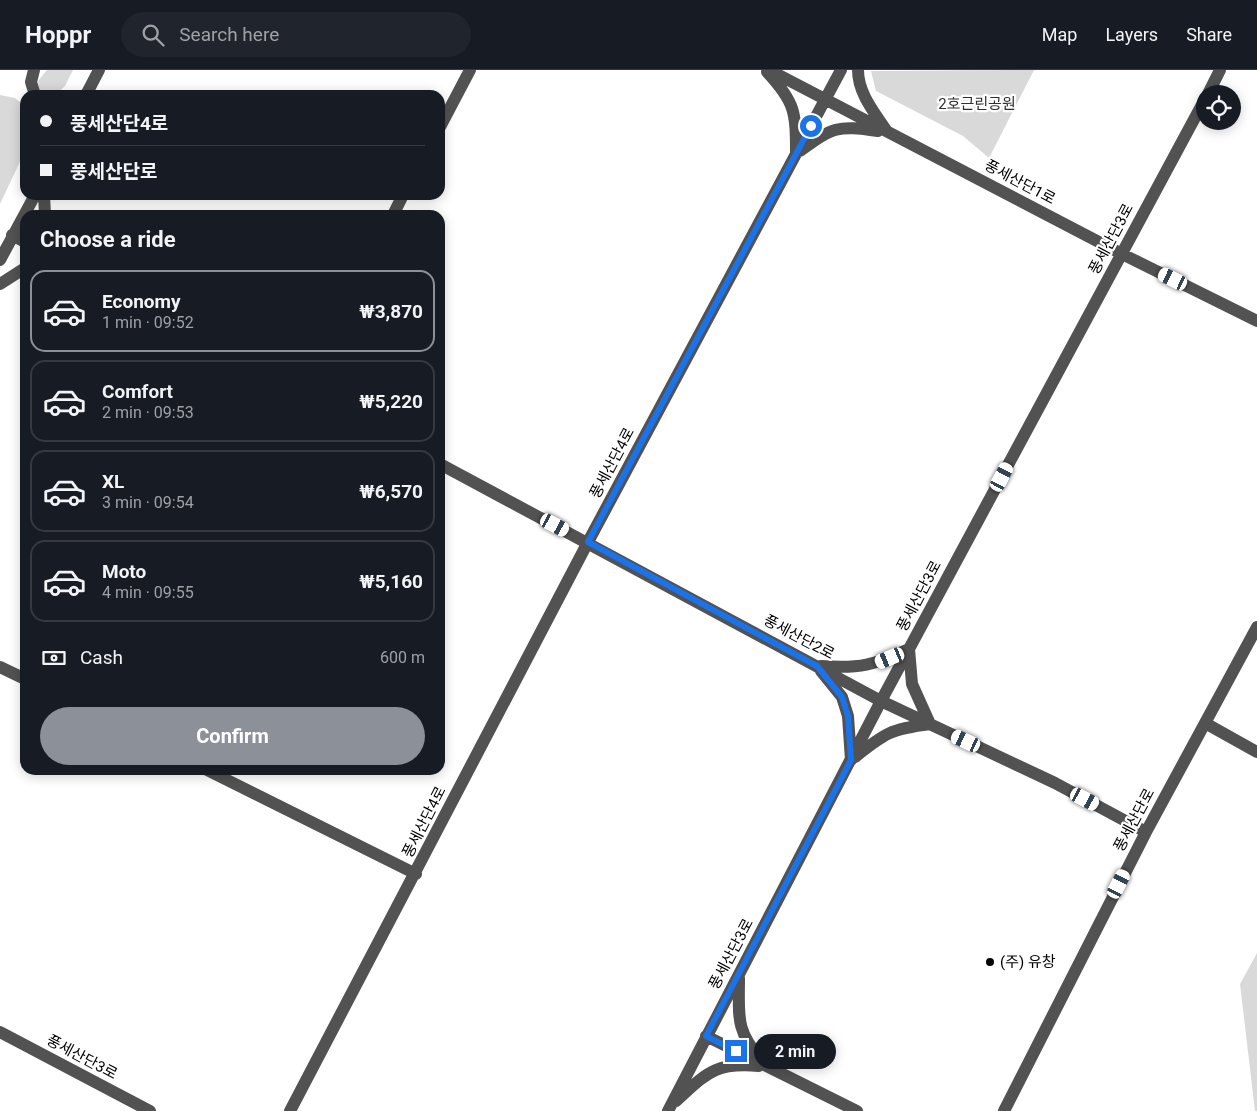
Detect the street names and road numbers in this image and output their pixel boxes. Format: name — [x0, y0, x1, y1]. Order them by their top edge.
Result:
street label: 풍세산단1로 — [982, 156, 1058, 208]
street label: 풍세산단3로 — [1085, 201, 1137, 277]
street label: 풍세산단4로 — [586, 425, 638, 501]
street label: 풍세산단3로 — [893, 558, 945, 634]
street label: 풍세산단2로 — [761, 611, 837, 663]
street label: 풍세산단4로 — [398, 783, 450, 861]
street label: 풍세산단로 — [1110, 785, 1158, 855]
street label: 풍세산단3로 — [705, 916, 757, 992]
street label: 풍세산단3로 — [44, 1031, 120, 1083]

